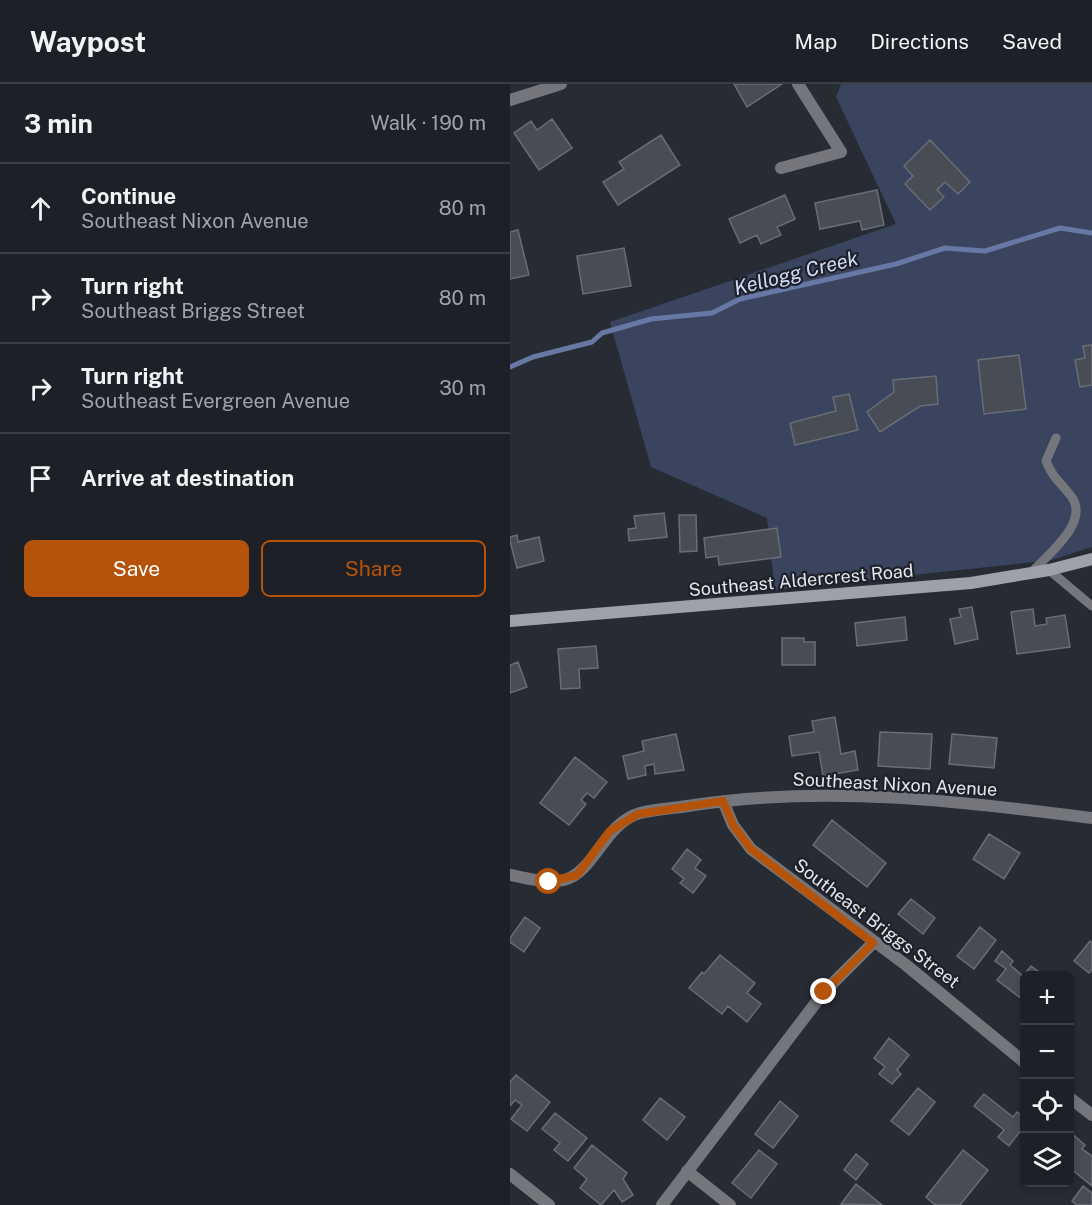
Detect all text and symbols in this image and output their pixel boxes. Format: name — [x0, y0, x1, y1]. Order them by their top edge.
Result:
text: Waypost — [30, 25, 146, 58]
text: Map — [795, 29, 837, 54]
text: Directions — [870, 29, 969, 54]
text: Saved — [1002, 29, 1062, 54]
text: 3 min — [24, 108, 93, 139]
text: Walk · 190 m — [370, 111, 486, 135]
text: Continue — [81, 183, 176, 209]
icon: ahead — [24, 192, 57, 225]
text: 80 m — [439, 196, 486, 220]
text: Southeast Nixon Avenue — [81, 209, 309, 233]
water label: Kellogg Creek — [731, 246, 861, 300]
text: Turn right — [81, 273, 184, 299]
icon: right — [24, 282, 57, 315]
text: 80 m — [439, 286, 486, 310]
text: Southeast Briggs Street — [81, 299, 305, 323]
text: Turn right — [81, 363, 184, 389]
icon: right — [24, 372, 57, 405]
text: 30 m — [439, 376, 486, 400]
text: Southeast Evergreen Avenue — [81, 389, 350, 413]
icon: arrive — [24, 462, 57, 495]
text: Arrive at destination — [81, 465, 294, 491]
button: Save — [24, 540, 249, 597]
button: Share — [261, 540, 486, 597]
street label: Southeast Aldercrest Road — [688, 560, 914, 600]
street label: Southeast Nixon Avenue — [792, 768, 998, 800]
street label: Southeast Briggs Street — [790, 854, 964, 992]
route start — [535, 868, 561, 894]
map controls — [1020, 971, 1074, 1187]
button: + — [1020, 971, 1074, 1025]
route end — [810, 978, 836, 1004]
button: − — [1020, 1025, 1074, 1079]
button: locate — [1020, 1079, 1074, 1133]
button: layers — [1020, 1133, 1074, 1187]

